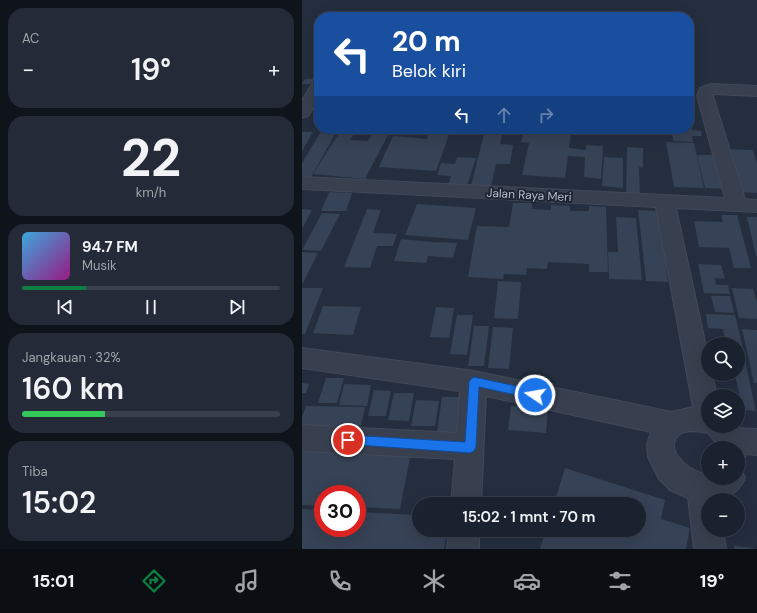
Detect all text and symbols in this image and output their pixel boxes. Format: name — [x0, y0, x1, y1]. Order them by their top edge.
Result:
text: 20 m — [392, 23, 461, 60]
icon: left — [326, 28, 378, 80]
text: AC — [22, 30, 39, 47]
text: 19° — [131, 50, 171, 89]
text: − — [22, 55, 34, 84]
text: + — [268, 55, 280, 84]
text: Belok kiri — [392, 59, 466, 83]
icon: left — [451, 104, 473, 126]
icon: ahead — [493, 104, 515, 126]
icon: right — [535, 104, 557, 126]
text: 22 — [121, 124, 181, 192]
text: km/h — [136, 184, 166, 201]
street label: Jalan Raya Meri — [486, 185, 572, 205]
text: 94.7 FM — [82, 237, 138, 257]
text: Musik — [82, 257, 117, 274]
icon: previous — [54, 296, 76, 318]
icon: pause — [140, 296, 162, 318]
icon: next — [226, 296, 248, 318]
map controls — [701, 337, 745, 537]
button: search — [701, 337, 745, 381]
text: Jangkauan · 32% — [22, 349, 121, 366]
text: 160 km — [22, 369, 124, 408]
position arrow — [514, 374, 556, 416]
button: layers — [701, 389, 745, 433]
pin — [331, 423, 365, 457]
icon: arrive — [337, 429, 359, 451]
button: + — [701, 441, 745, 485]
text: Tiba — [22, 463, 48, 480]
text: 15:02 — [22, 483, 96, 522]
speed limit sign: 30 — [314, 485, 366, 537]
button: − — [701, 493, 745, 537]
text: 15:02 · 1 mnt · 70 m — [463, 507, 595, 527]
icon: directions — [140, 567, 168, 595]
icon: music — [233, 567, 261, 595]
icon: phone — [326, 567, 354, 595]
icon: climate — [420, 567, 448, 595]
icon: car — [513, 567, 541, 595]
icon: filters — [606, 567, 634, 595]
text: 15:01 — [33, 569, 74, 593]
text: 19° — [700, 569, 724, 593]

